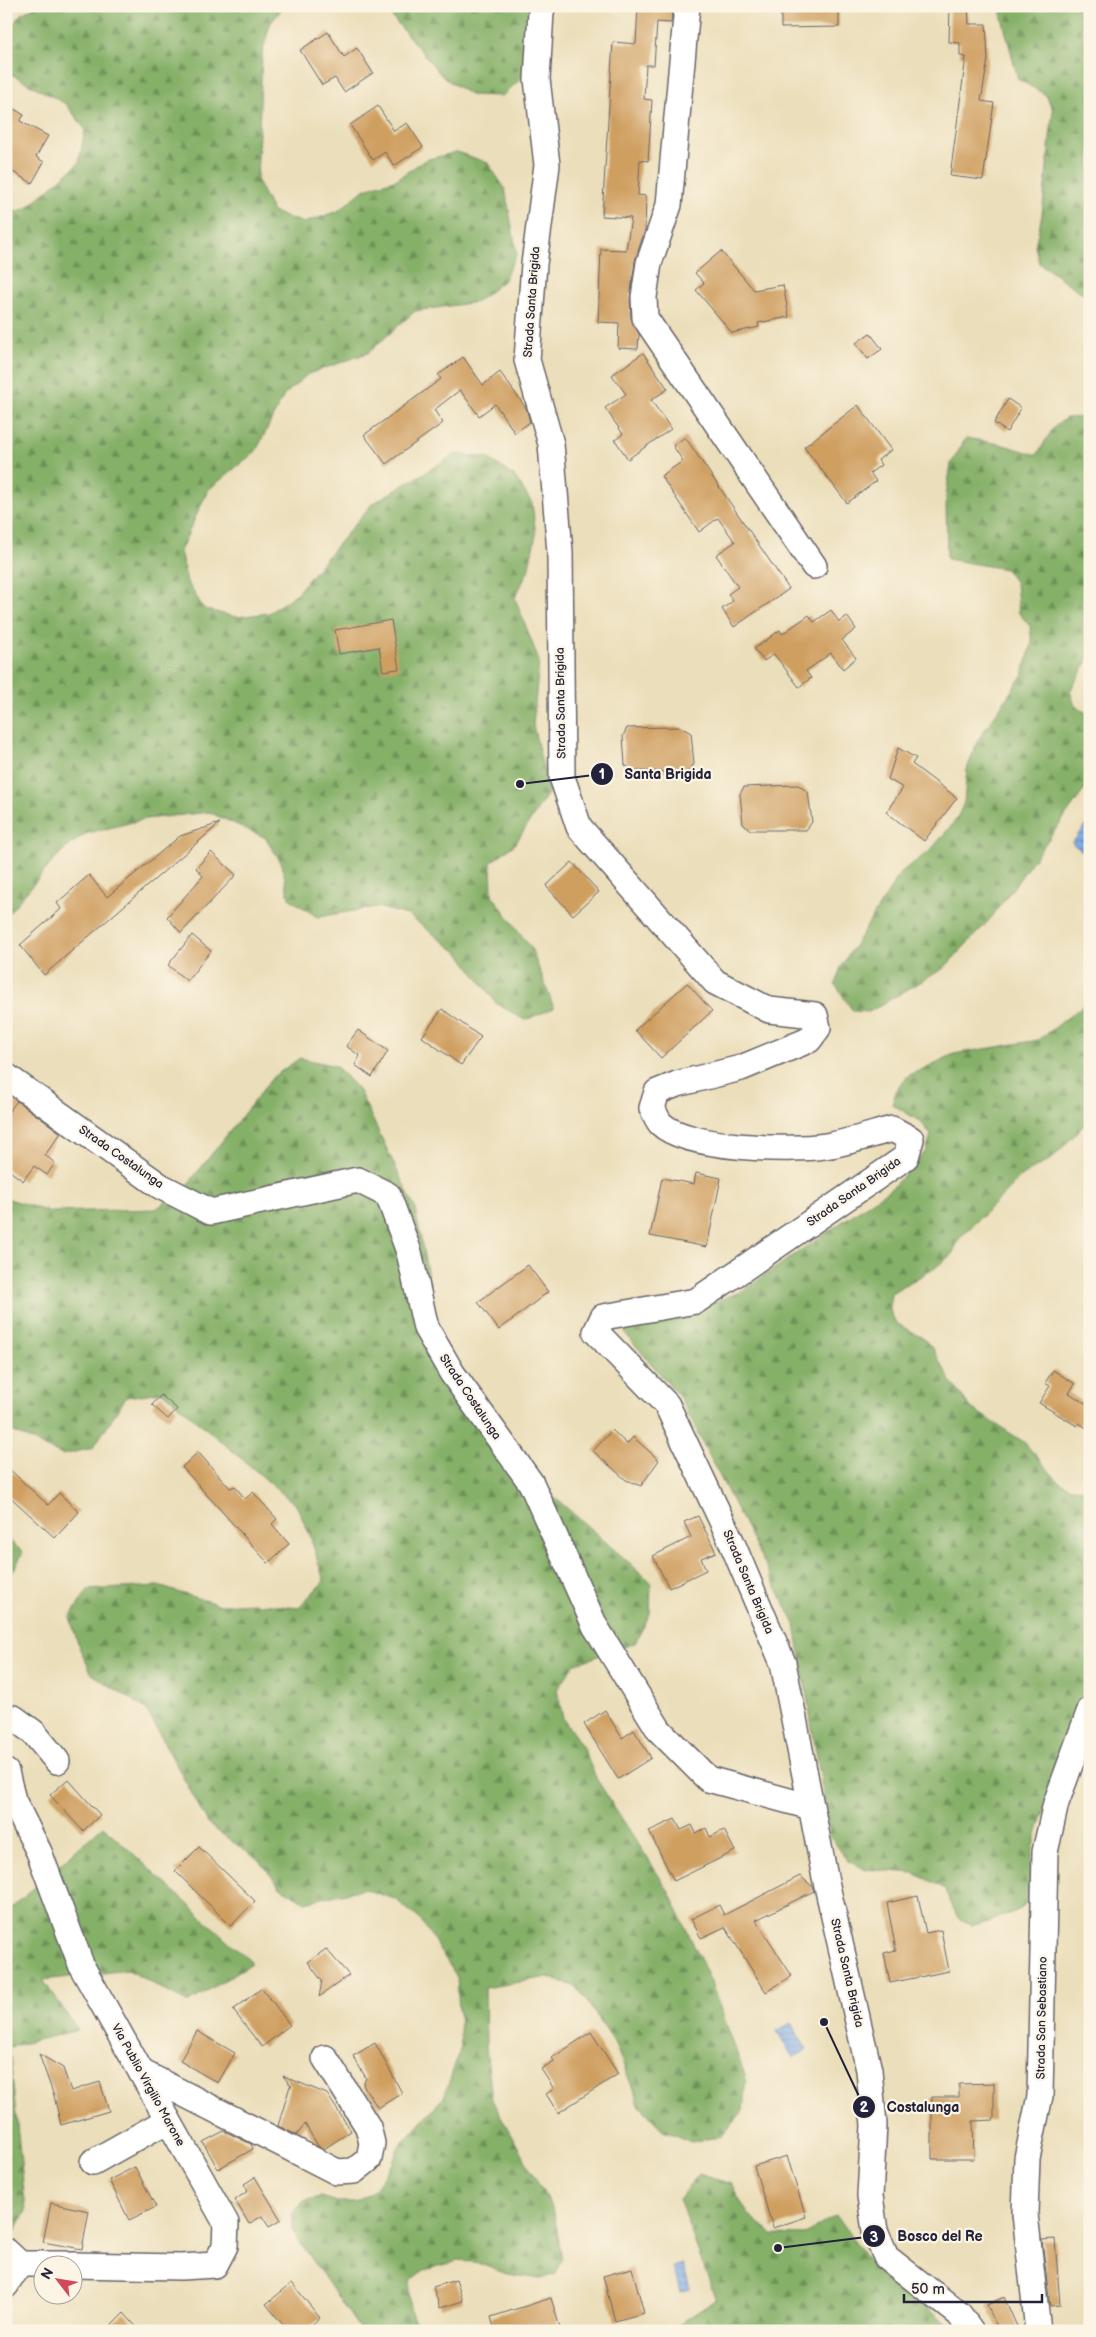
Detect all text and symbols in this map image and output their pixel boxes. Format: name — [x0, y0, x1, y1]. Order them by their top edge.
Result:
street label: Strada Santa Brigida — [521, 246, 543, 358]
street label: Strada Santa Brigida — [553, 647, 569, 759]
callout: Santa Brigida — [589, 759, 721, 788]
text: 1 — [599, 765, 605, 784]
text: Santa Brigida — [624, 766, 712, 783]
street label: Strada Costalunga — [76, 1122, 166, 1192]
street label: Strada Santa Brigida — [804, 1154, 904, 1230]
street label: Strada Costalunga — [436, 1351, 504, 1443]
street label: Strada Santa Brigida — [719, 1528, 777, 1636]
street label: Strada Santa Brigida — [827, 1917, 867, 2029]
street label: Strada San Sebastiano — [1033, 1956, 1051, 2080]
street label: Via Publio Virgilio Marone — [108, 2021, 188, 2149]
callout: Costalunga — [851, 2092, 969, 2121]
text: 2 — [860, 2098, 869, 2117]
text: Costalunga — [887, 2099, 959, 2116]
callout: Bosco del Re — [862, 2222, 992, 2251]
text: 3 — [870, 2228, 879, 2247]
text: Bosco del Re — [897, 2228, 983, 2245]
north arrow — [32, 2254, 82, 2304]
text: N — [37, 2265, 57, 2282]
scale bar — [904, 2272, 1041, 2304]
text: 50 m — [911, 2280, 945, 2299]

